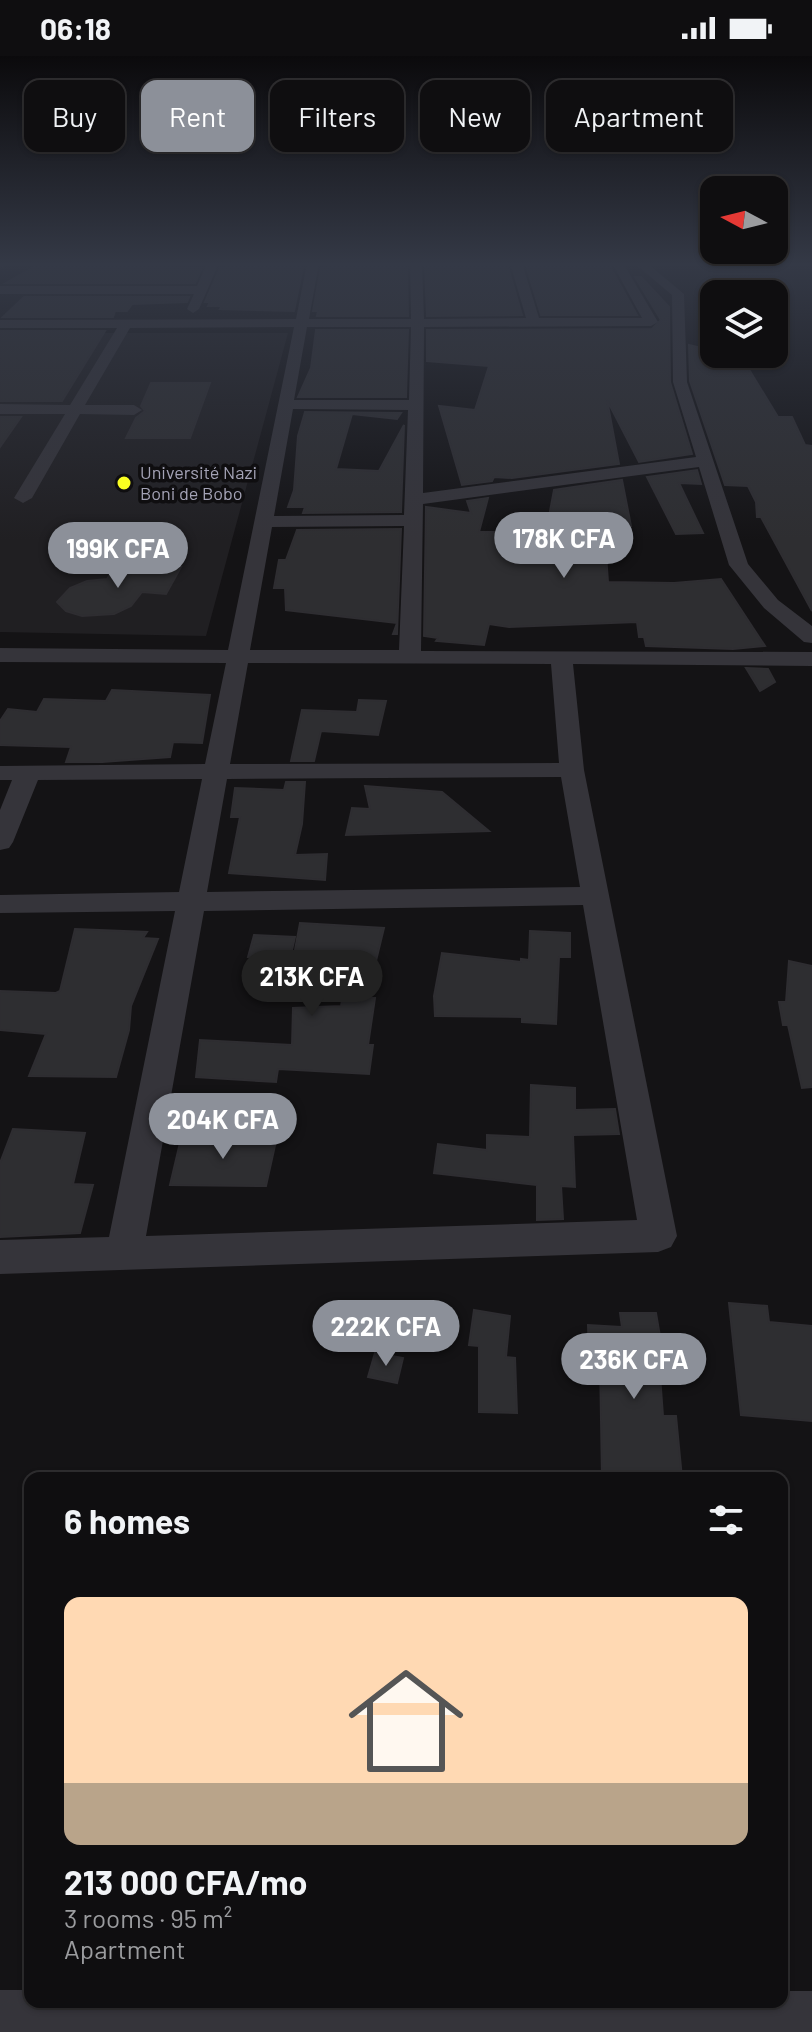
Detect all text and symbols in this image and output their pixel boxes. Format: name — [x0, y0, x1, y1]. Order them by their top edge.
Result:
text: 06:18 — [40, 10, 111, 46]
chip: Buy — [24, 80, 125, 152]
chip: Rent — [141, 80, 254, 152]
chip: Filters — [270, 80, 404, 152]
chip: New — [420, 80, 530, 152]
chip: Apartment — [546, 80, 733, 152]
north arrow — [700, 176, 788, 264]
map controls — [700, 176, 788, 368]
button: layers — [700, 280, 788, 368]
place label: Université Nazi Boni de Bobo — [140, 461, 257, 504]
marker: Université Nazi Boni de Bobo — [115, 474, 133, 492]
pin: 178K CFA — [481, 512, 647, 580]
pin: 199K CFA — [35, 522, 201, 590]
text: 178K CFA — [512, 522, 616, 553]
text: 199K CFA — [66, 532, 170, 563]
pin: 213K CFA — [229, 950, 395, 1018]
text: 213K CFA — [260, 960, 364, 991]
pin: 204K CFA — [140, 1093, 306, 1161]
text: 204K CFA — [167, 1103, 279, 1134]
pin: 222K CFA — [303, 1300, 469, 1368]
text: 222K CFA — [331, 1310, 441, 1341]
pin: 236K CFA — [551, 1333, 717, 1401]
text: 236K CFA — [579, 1343, 689, 1374]
icon: filters — [704, 1498, 748, 1542]
text: 6 homes — [64, 1500, 190, 1541]
icon: home — [334, 1649, 478, 1793]
text: 213 000 CFA/mo — [64, 1861, 307, 1902]
text: 3 rooms · 95 m² — [64, 1902, 232, 1933]
text: Apartment — [64, 1933, 185, 1964]

